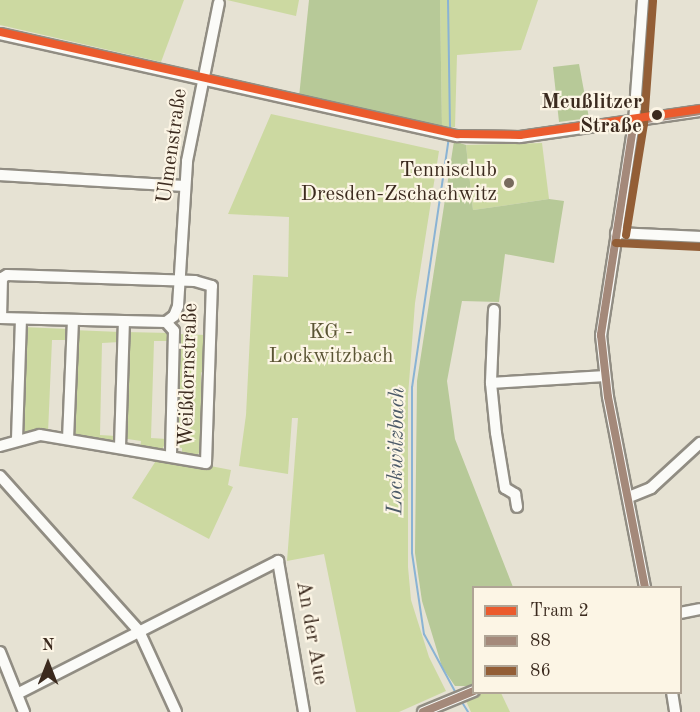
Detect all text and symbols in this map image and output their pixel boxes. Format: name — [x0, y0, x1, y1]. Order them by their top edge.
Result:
street label: Ulmenstraße — [152, 87, 194, 205]
place label: Meußlitzer Straße — [541, 90, 642, 140]
marker: Meußlitzer Straße — [647, 105, 667, 125]
place label: Tennisclub Dresden-Zschachwitz — [301, 158, 497, 208]
marker: Tennisclub Dresden-Zschachwitz — [502, 176, 516, 190]
street label: Weißdornstraße — [174, 302, 204, 448]
park label: KG - Lockwitzbach — [269, 320, 393, 370]
water label: Lockwitzbach — [383, 387, 411, 515]
street label: An der Aue — [289, 579, 333, 687]
legend — [472, 586, 682, 694]
text: Tram 2 — [530, 602, 589, 620]
text: 88 — [530, 632, 551, 650]
north arrow — [18, 634, 78, 694]
text: N — [42, 638, 54, 654]
text: 86 — [530, 662, 551, 680]

